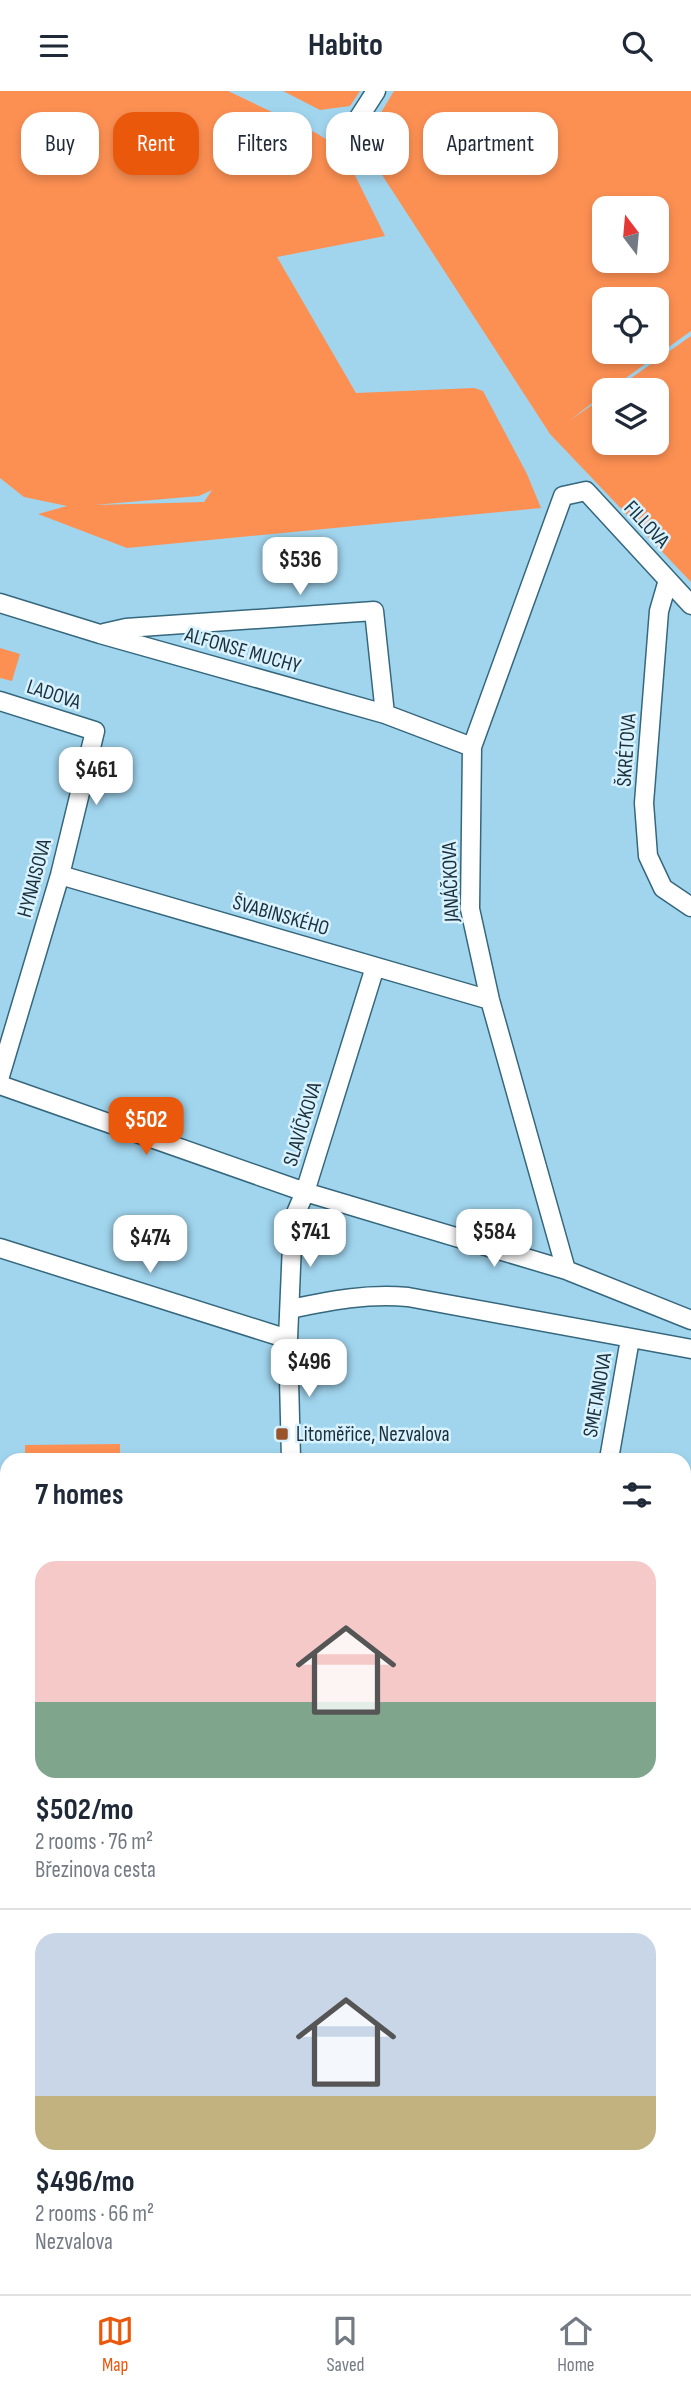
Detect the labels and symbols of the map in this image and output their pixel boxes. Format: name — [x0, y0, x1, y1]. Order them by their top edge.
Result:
north arrow — [592, 196, 668, 273]
street label: FILLOVA — [618, 495, 675, 554]
pin: $536 — [259, 538, 341, 597]
street label: ALFONSE MUCHY — [181, 622, 304, 679]
street label: LADOVA — [24, 674, 85, 715]
street label: ŠKRÉTOVA — [611, 712, 642, 787]
pin: $461 — [55, 747, 137, 807]
street label: HYNAISOVA — [12, 835, 57, 920]
street label: JANÁČKOVA — [437, 840, 464, 924]
street label: ŠVABINSKÉHO — [230, 890, 332, 941]
street label: SLAVÍČKOVA — [278, 1078, 327, 1169]
pin: $502 — [105, 1097, 187, 1157]
pin: $741 — [269, 1209, 351, 1269]
pin: $584 — [453, 1209, 535, 1269]
pin: $474 — [109, 1215, 191, 1275]
pin: $496 — [268, 1339, 350, 1399]
street label: SMETANOVA — [578, 1350, 617, 1439]
place label: Litoměřice, Nezvalova — [296, 1422, 450, 1447]
marker: Litoměřice, Nezvalova — [274, 1426, 290, 1442]

